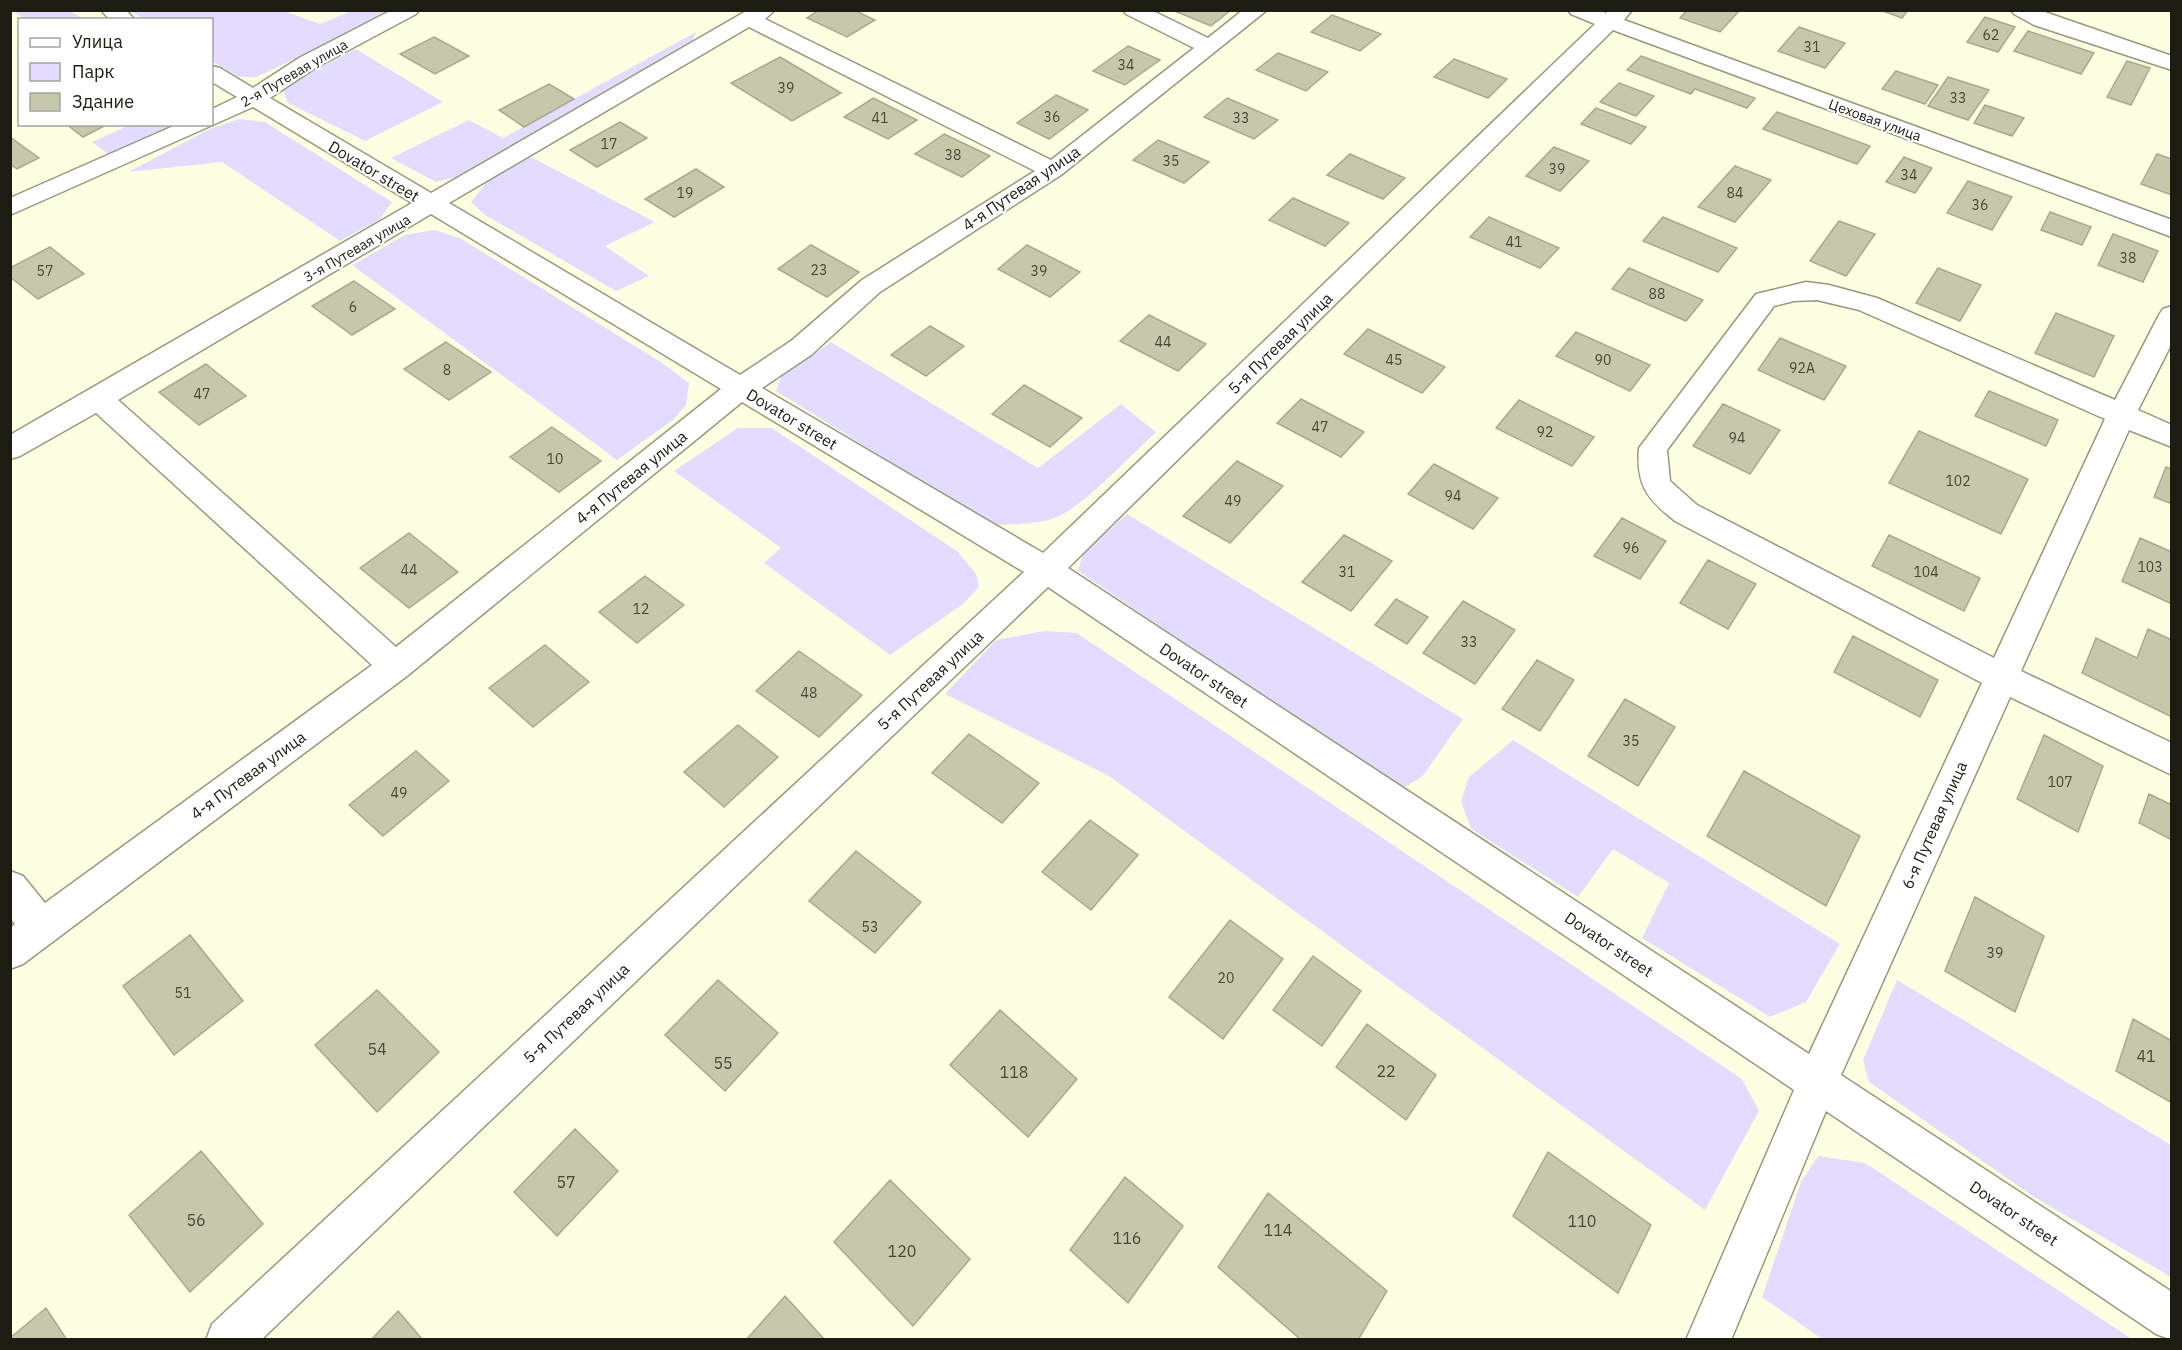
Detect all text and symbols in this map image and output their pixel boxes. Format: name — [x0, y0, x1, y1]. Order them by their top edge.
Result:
legend — [18, 18, 213, 126]
house number: 62 — [1983, 26, 1999, 44]
text: Улица — [72, 30, 123, 53]
street label: 2-я Путевая улица — [237, 35, 351, 111]
house number: 31 — [1804, 38, 1820, 56]
house number: 34 — [1118, 56, 1134, 74]
text: Парк — [72, 60, 115, 83]
house number: 39 — [778, 79, 794, 97]
house number: 33 — [1950, 89, 1966, 107]
text: Здание — [72, 90, 134, 113]
street label: Цеховая улица — [1826, 95, 1924, 145]
house number: 36 — [1044, 108, 1060, 126]
house number: 41 — [872, 109, 888, 127]
house number: 33 — [1233, 109, 1249, 127]
house number: 17 — [601, 135, 617, 153]
street label: Dovator street — [325, 136, 423, 206]
street label: 4-я Путевая улица — [958, 141, 1084, 235]
house number: 38 — [945, 146, 961, 164]
house number: 35 — [1163, 152, 1179, 170]
house number: 39 — [1549, 160, 1565, 178]
house number: 34 — [1901, 166, 1917, 184]
house number: 19 — [677, 184, 693, 202]
house number: 84 — [1727, 184, 1743, 202]
house number: 36 — [1972, 196, 1988, 214]
street label: 3-я Путевая улица — [300, 210, 414, 286]
house number: 41 — [1506, 233, 1522, 251]
house number: 38 — [2120, 249, 2136, 267]
house number: 23 — [811, 261, 827, 279]
house number: 57 — [37, 262, 53, 280]
house number: 39 — [1031, 262, 1047, 280]
house number: 88 — [1649, 285, 1665, 303]
street label: 5-я Путевая улица — [1224, 288, 1337, 398]
house number: 6 — [349, 298, 357, 316]
house number: 44 — [1155, 333, 1171, 351]
house number: 45 — [1386, 351, 1402, 369]
house number: 90 — [1595, 351, 1611, 369]
house number: 92А — [1789, 359, 1815, 377]
house number: 8 — [443, 361, 451, 379]
street label: Dovator street — [743, 384, 841, 454]
house number: 47 — [194, 385, 210, 403]
house number: 47 — [1312, 418, 1328, 436]
house number: 92 — [1537, 423, 1553, 441]
street label: 4-я Путевая улица — [571, 426, 691, 528]
house number: 94 — [1729, 429, 1745, 447]
house number: 10 — [547, 450, 563, 468]
house number: 102 — [1945, 472, 1971, 490]
house number: 94 — [1445, 487, 1461, 505]
house number: 49 — [1225, 492, 1241, 510]
house number: 96 — [1623, 539, 1639, 557]
house number: 103 — [2137, 558, 2163, 576]
house number: 44 — [401, 561, 417, 579]
house number: 31 — [1339, 563, 1355, 581]
house number: 104 — [1913, 563, 1939, 581]
house number: 12 — [633, 600, 649, 618]
street label: 5-я Путевая улица — [873, 625, 987, 734]
house number: 33 — [1461, 633, 1477, 651]
street label: Dovator street — [1156, 638, 1252, 712]
house number: 48 — [801, 684, 817, 702]
street label: 4-я Путевая улица — [186, 726, 310, 824]
house number: 35 — [1623, 732, 1639, 750]
street label: 6-я Путевая улица — [1897, 758, 1971, 892]
house number: 107 — [2047, 773, 2073, 791]
house number: 49 — [391, 784, 407, 802]
street label: Dovator street — [1561, 907, 1657, 981]
house number: 53 — [862, 918, 878, 936]
house number: 39 — [1987, 944, 2003, 962]
street label: 5-я Путевая улица — [519, 958, 633, 1067]
house number: 20 — [1218, 969, 1234, 987]
house number: 51 — [175, 984, 191, 1002]
house number: 54 — [367, 1039, 387, 1059]
house number: 41 — [2136, 1046, 2156, 1066]
house number: 55 — [713, 1053, 733, 1073]
house number: 22 — [1376, 1061, 1396, 1081]
house number: 118 — [1000, 1062, 1028, 1082]
house number: 57 — [556, 1172, 576, 1192]
street label: Dovator street — [1966, 1176, 2062, 1250]
house number: 56 — [186, 1210, 206, 1230]
house number: 110 — [1568, 1211, 1596, 1231]
house number: 114 — [1264, 1220, 1292, 1240]
house number: 116 — [1113, 1228, 1141, 1248]
house number: 120 — [888, 1241, 916, 1261]

